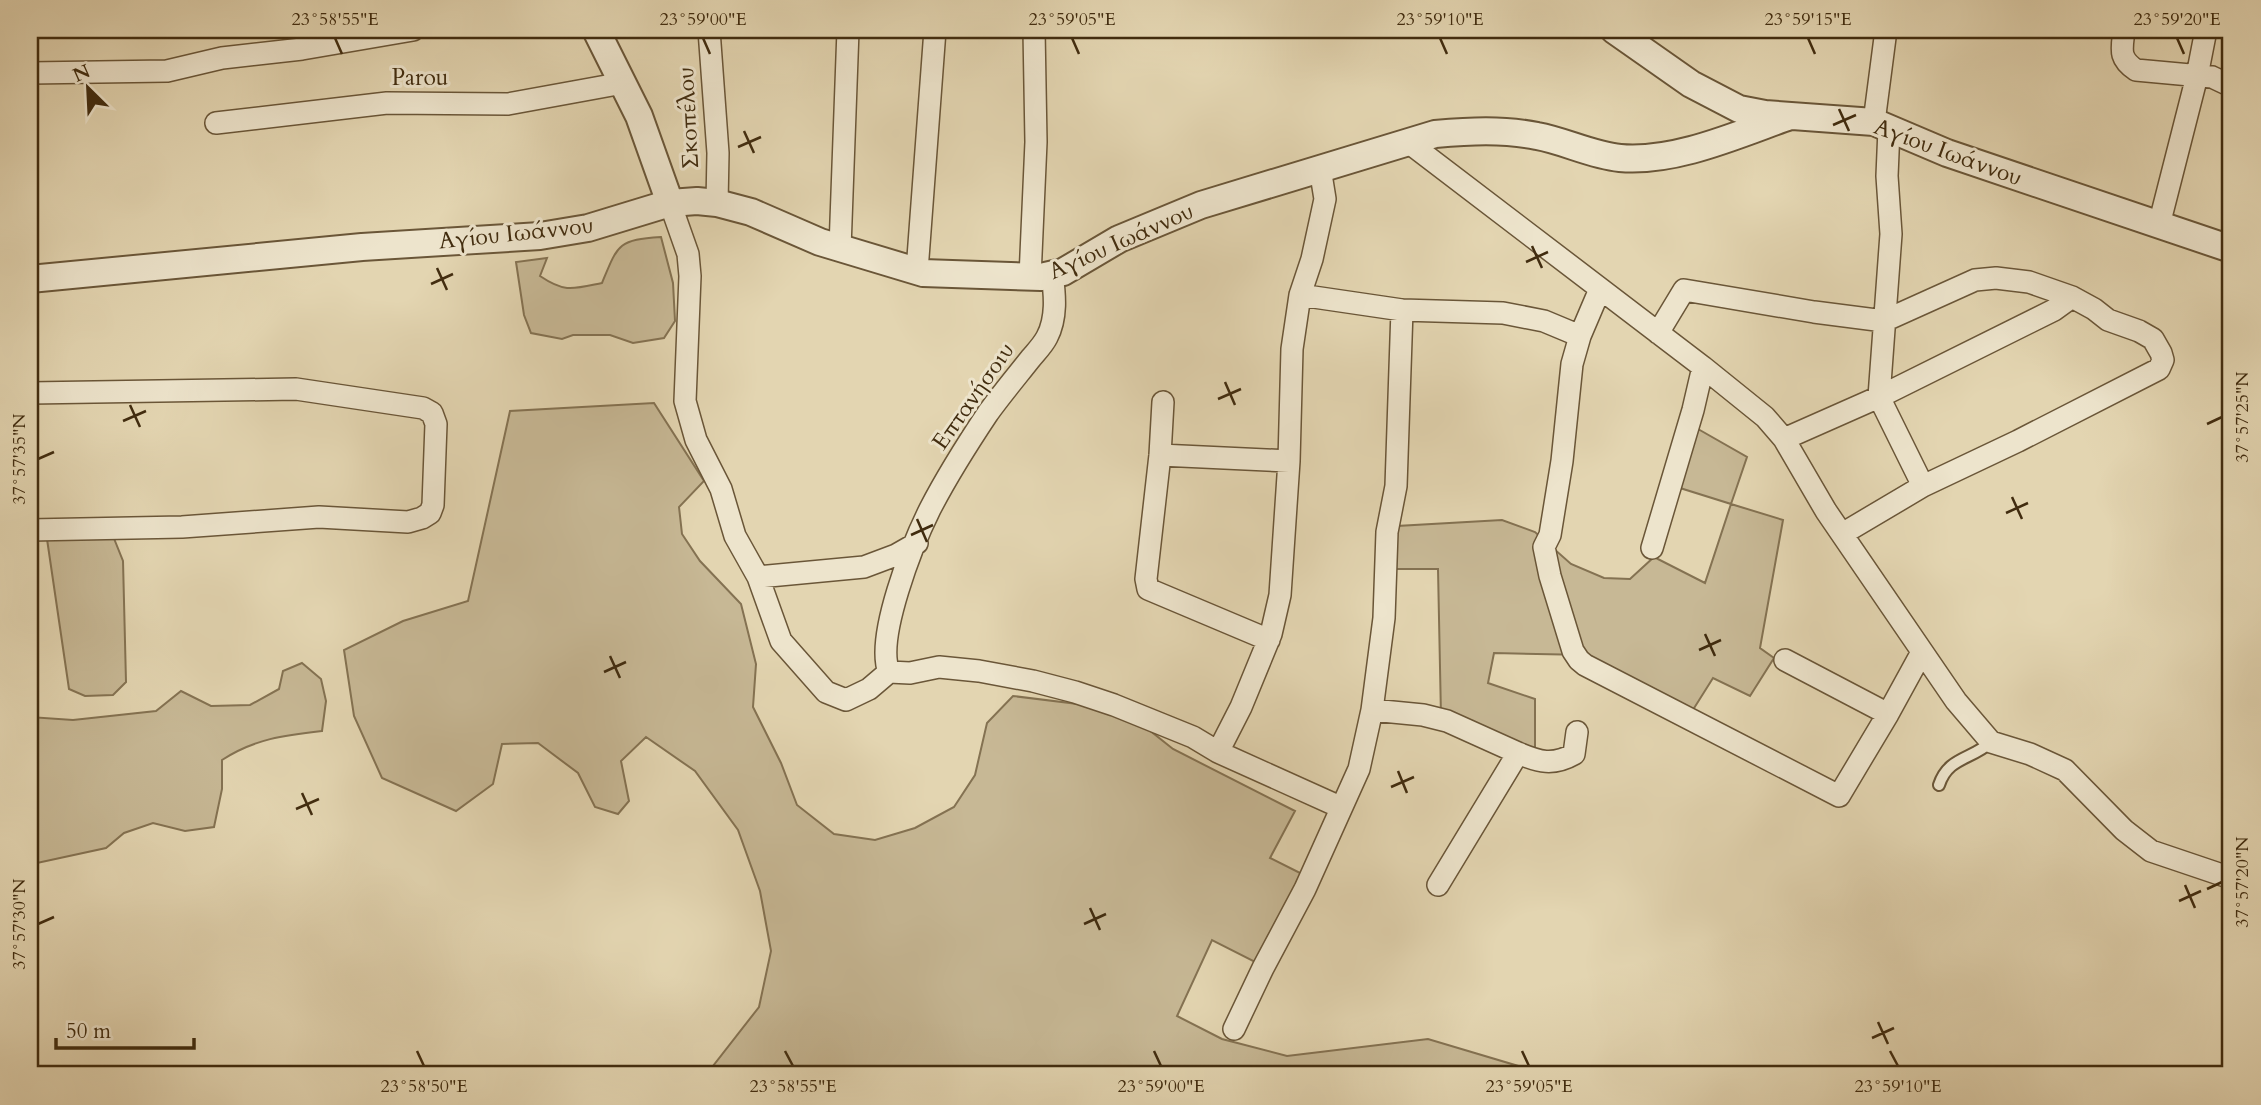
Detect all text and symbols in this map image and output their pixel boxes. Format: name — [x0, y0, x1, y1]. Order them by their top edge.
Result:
text: 23°58'55"E — [291, 7, 379, 32]
text: 23°59'00"E — [659, 7, 747, 32]
text: 23°59'05"E — [1028, 7, 1116, 32]
text: 23°59'10"E — [1396, 7, 1484, 32]
text: 23°59'15"E — [1764, 7, 1852, 32]
text: 23°59'20"E — [2133, 7, 2221, 32]
north arrow — [52, 52, 122, 122]
text: N — [69, 58, 95, 89]
street label: Parou — [392, 62, 448, 93]
street label: Σκοπέλου — [670, 66, 706, 170]
street label: Αγίου Ιωάννου — [1870, 111, 2026, 193]
street label: Αγίου Ιωάννου — [1044, 195, 1198, 287]
street label: Αγίου Ιωάννου — [437, 209, 595, 257]
street label: Επτανήσοιυ — [925, 336, 1021, 456]
text: 37°57'25"N — [2230, 371, 2255, 463]
text: 37°57'35"N — [7, 413, 32, 505]
text: 37°57'20"N — [2230, 836, 2255, 928]
text: 37°57'30"N — [7, 878, 32, 970]
scale bar — [56, 1007, 194, 1051]
text: 50 m — [66, 1017, 111, 1046]
text: 23°58'50"E — [380, 1074, 468, 1099]
text: 23°58'55"E — [749, 1074, 837, 1099]
text: 23°59'00"E — [1117, 1074, 1205, 1099]
text: 23°59'05"E — [1485, 1074, 1573, 1099]
text: 23°59'10"E — [1854, 1074, 1942, 1099]

